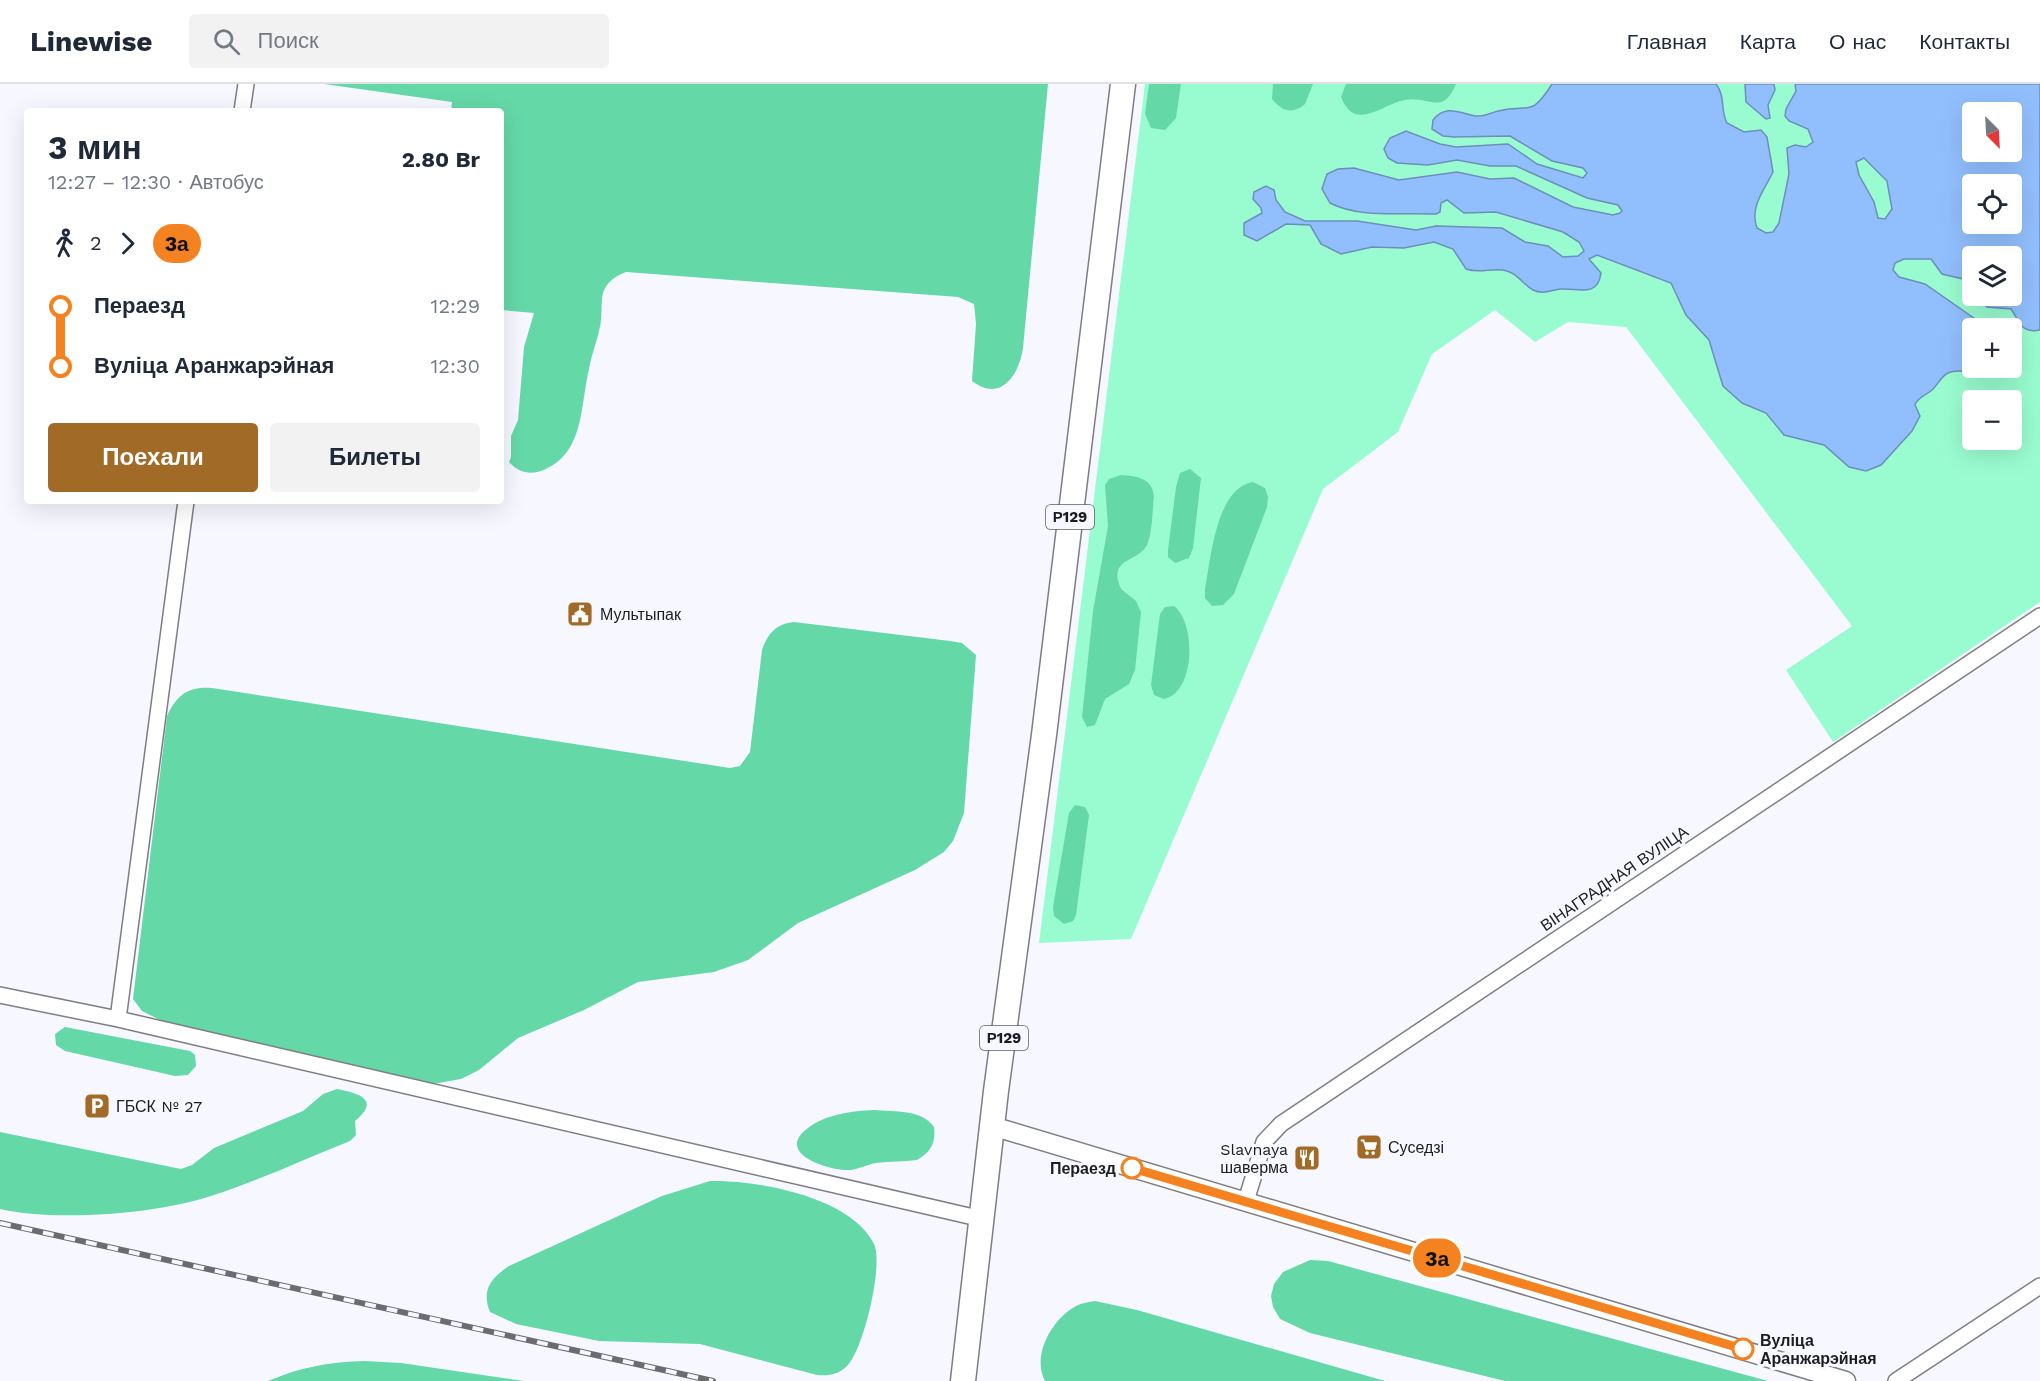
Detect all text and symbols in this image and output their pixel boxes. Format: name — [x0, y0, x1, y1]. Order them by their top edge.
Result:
search box — [189, 14, 609, 68]
text: Linewise — [30, 25, 153, 58]
icon: search — [210, 25, 243, 58]
text: Поиск — [258, 28, 319, 53]
text: Главная — [1627, 29, 1707, 54]
text: Карта — [1740, 29, 1796, 54]
text: О нас — [1829, 29, 1886, 54]
text: Контакты — [1919, 29, 2010, 54]
north arrow — [1962, 102, 2022, 162]
map controls — [1962, 102, 2022, 450]
text: 3 мин — [48, 128, 142, 167]
text: 2.80 Br — [402, 147, 480, 172]
text: 12:27 – 12:30 · Автобус — [48, 170, 264, 194]
button: locate — [1962, 174, 2022, 234]
icon: walk — [48, 227, 81, 260]
icon: forward — [111, 227, 144, 260]
text: 2 — [90, 231, 102, 255]
text: 3а — [165, 231, 189, 256]
button: layers — [1962, 246, 2022, 306]
text: Пераезд — [94, 293, 185, 318]
text: 12:29 — [431, 294, 480, 318]
button: + — [1962, 318, 2022, 378]
text: Вуліца Аранжарэйная — [94, 353, 334, 378]
text: 12:30 — [431, 354, 480, 378]
button: − — [1962, 390, 2022, 450]
button: Поехали — [48, 423, 258, 492]
button: Билеты — [270, 423, 480, 492]
road number: Р129 — [1046, 505, 1094, 529]
public building icon: Мультыпак — [565, 599, 595, 629]
place label: Мультыпак — [600, 605, 682, 624]
street label: ВІНАГРАДНАЯ ВУЛІЦА — [1537, 822, 1692, 935]
road number: Р129 — [980, 1026, 1028, 1050]
parking icon: ГБСК № 27 — [82, 1091, 112, 1121]
place label: ГБСК № 27 — [116, 1097, 202, 1116]
supermarket icon: Суседзі — [1354, 1132, 1384, 1162]
place label: Суседзі — [1388, 1138, 1444, 1157]
place label: Slavnaya шаверма — [1220, 1140, 1288, 1177]
restaurant icon: Slavnaya шаверма — [1292, 1143, 1322, 1173]
marker: Пераезд — [1121, 1157, 1143, 1179]
place label: Пераезд — [1050, 1159, 1116, 1178]
line badge: 3а — [1410, 1238, 1464, 1278]
text: 3а — [1425, 1246, 1449, 1271]
place label: Вуліца Аранжарэйная — [1760, 1331, 1876, 1368]
marker: Вуліца Аранжарэйная — [1732, 1338, 1754, 1360]

